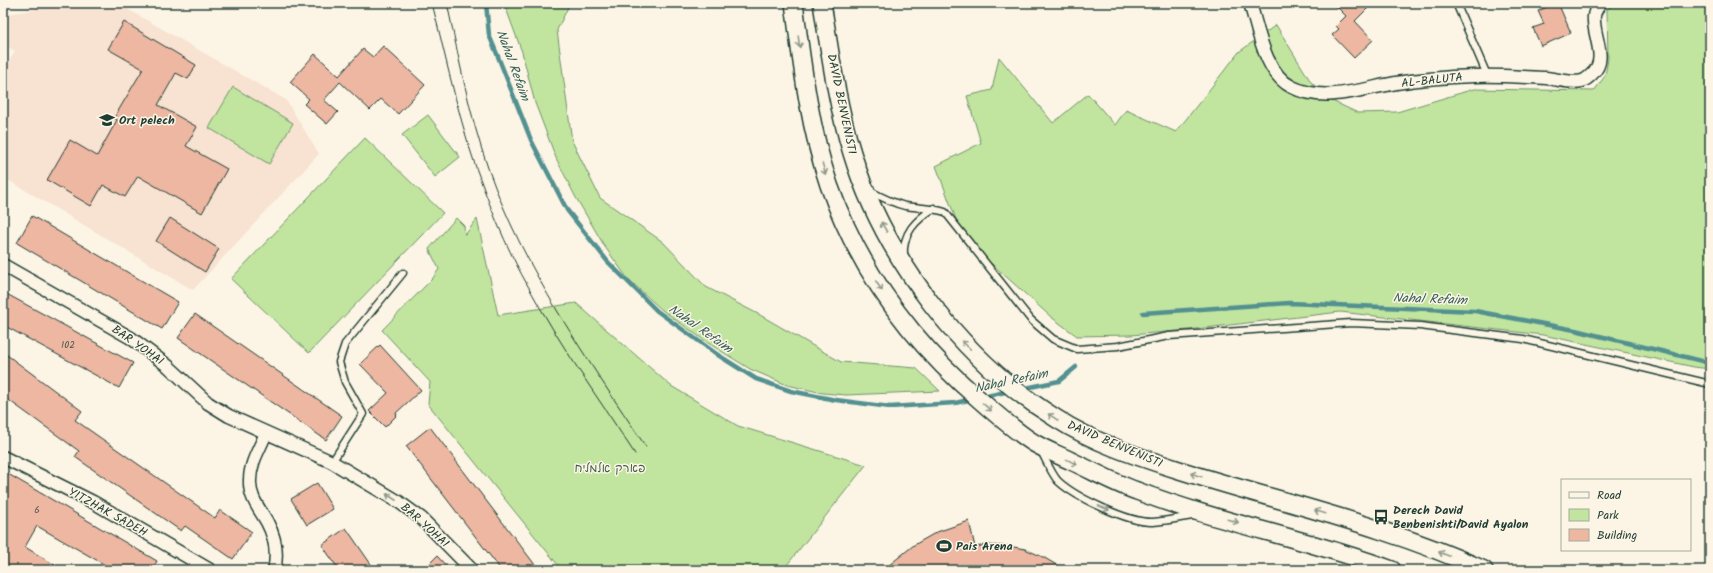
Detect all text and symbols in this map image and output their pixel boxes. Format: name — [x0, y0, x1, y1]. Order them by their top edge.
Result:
water label: Nahal Refaim — [490, 27, 536, 106]
one-way arrow — [795, 35, 803, 48]
street label: DAVID BENVENISTI — [822, 52, 861, 156]
street label: AL-BALUTA — [1400, 68, 1464, 93]
school or university icon: Ort pelech — [98, 111, 116, 129]
place label: Ort pelech — [119, 111, 175, 130]
one-way arrow — [821, 162, 828, 175]
one-way arrow — [879, 222, 887, 234]
one-way arrow — [875, 281, 883, 292]
water label: Nahal Refaim — [1392, 288, 1469, 311]
water label: Nahal Refaim — [664, 299, 738, 360]
street label: BAR YOHAI — [108, 320, 168, 371]
house number: 102 — [61, 337, 75, 353]
one-way arrow — [961, 340, 971, 350]
water label: Nahal Refaim — [973, 363, 1051, 399]
one-way arrow — [982, 402, 992, 411]
one-way arrow — [1047, 412, 1059, 420]
street label: DAVID BENVENISTI — [1064, 416, 1166, 473]
park label: פארק אלמליח — [575, 459, 645, 478]
one-way arrow — [1066, 459, 1078, 466]
one-way arrow — [1190, 471, 1203, 478]
legend — [1561, 479, 1691, 551]
street label: YITZHAK SADEH — [65, 483, 151, 542]
text: Road — [1597, 486, 1622, 505]
one-way arrow — [386, 493, 397, 501]
street label: BAR YOHAI — [396, 498, 454, 553]
place label: Derech David Benbenishti/David Ayalon — [1393, 501, 1529, 534]
house number: 6 — [34, 502, 40, 518]
one-way arrow — [1097, 504, 1109, 512]
text: Park — [1597, 506, 1619, 525]
one-way arrow — [1314, 508, 1327, 515]
bus stop icon: Derech David Benbenishti/David Ayalon — [1372, 508, 1390, 526]
one-way arrow — [1226, 518, 1239, 525]
text: Building — [1597, 526, 1637, 545]
sports icon: Pais Arena — [935, 537, 953, 555]
place label: Pais Arena — [956, 537, 1013, 556]
one-way arrow — [1438, 549, 1450, 557]

